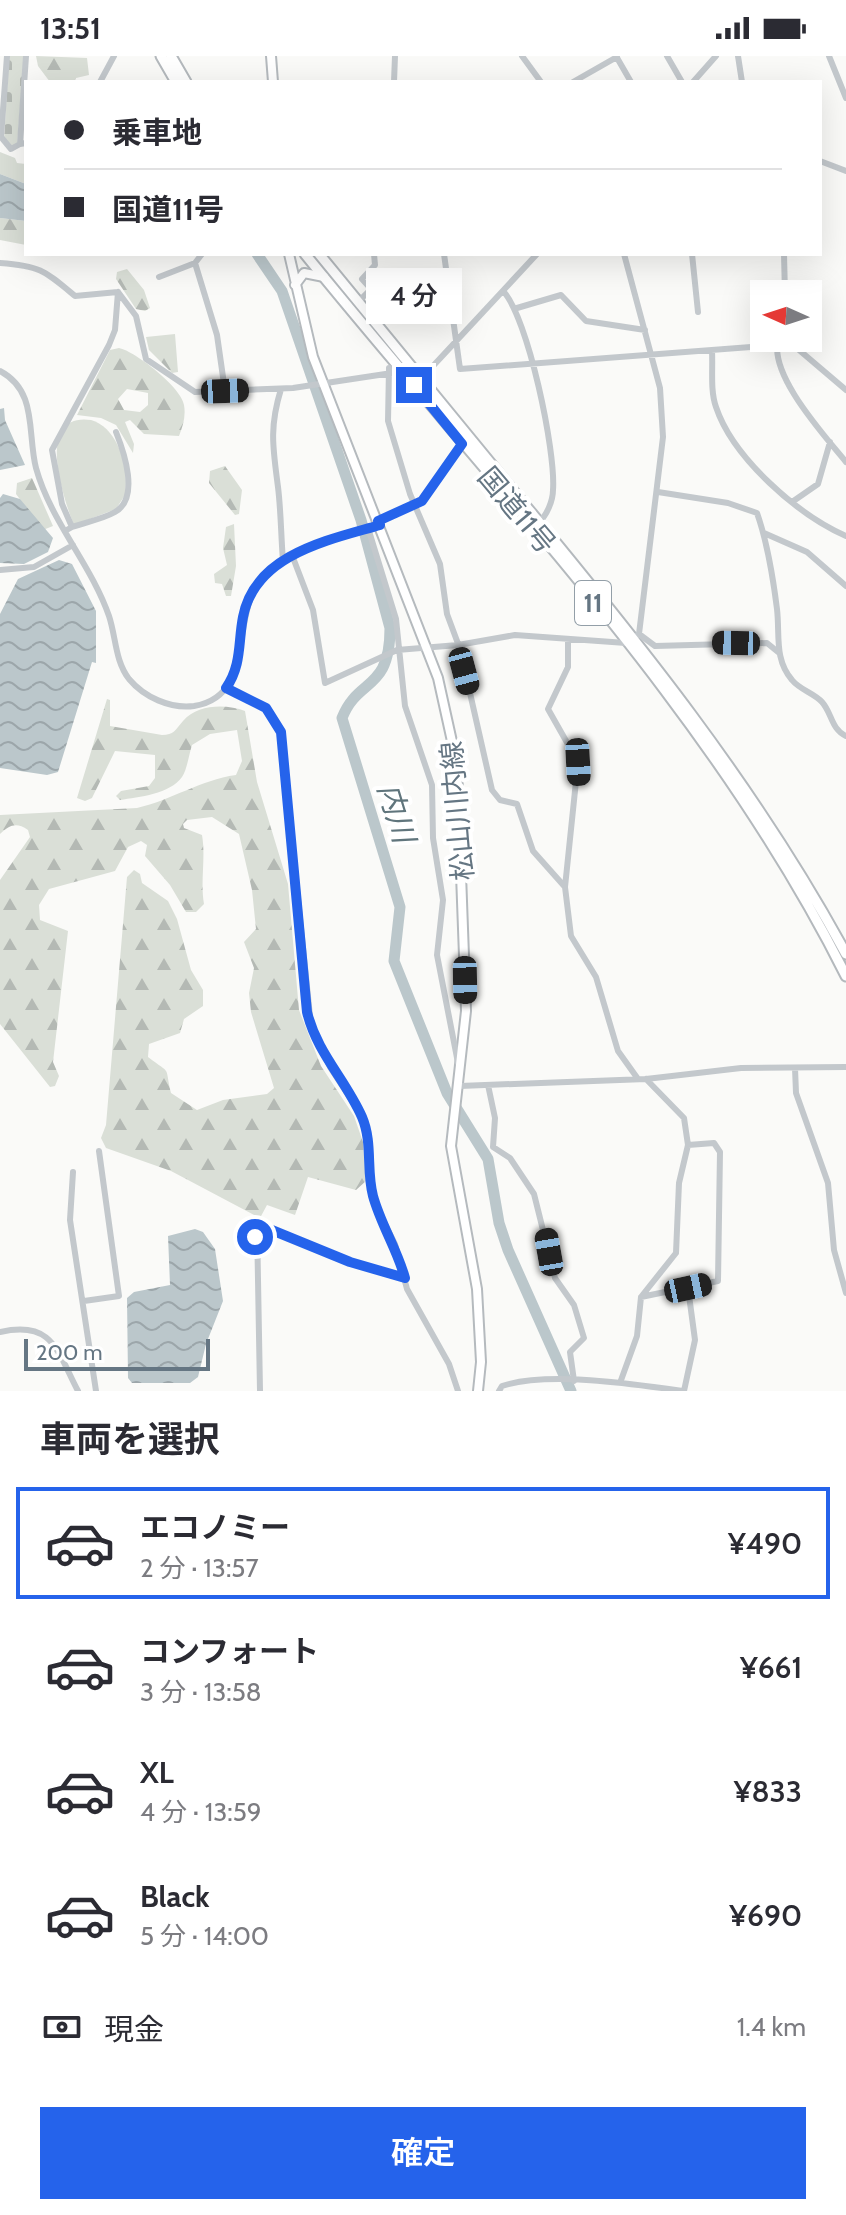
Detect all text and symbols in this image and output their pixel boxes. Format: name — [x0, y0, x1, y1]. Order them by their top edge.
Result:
text: 13:51 — [40, 10, 101, 47]
text: 乗車地 — [112, 114, 202, 151]
text: 国道11号 — [112, 191, 224, 228]
callout: 4 分 — [366, 269, 462, 325]
text: 4 分 — [390, 280, 438, 312]
north arrow — [750, 280, 822, 352]
map controls — [750, 280, 822, 352]
route end — [396, 367, 432, 403]
car — [201, 378, 249, 404]
street label: 国道11号 — [471, 460, 563, 560]
road number: 11 — [575, 581, 611, 625]
car — [712, 631, 760, 655]
car — [446, 645, 482, 697]
car — [565, 737, 591, 787]
street label: 松山川内線 — [434, 740, 480, 882]
water label: 内川 — [370, 779, 424, 850]
car — [453, 956, 477, 1004]
route start — [237, 1219, 273, 1255]
car — [533, 1226, 565, 1278]
car — [662, 1271, 714, 1305]
scale bar — [24, 1335, 210, 1371]
text: 200 m — [36, 1339, 102, 1366]
text: 車両を選択 — [40, 1417, 220, 1461]
icon: car — [44, 1507, 116, 1579]
text: エコノミー — [140, 1509, 290, 1546]
text: ¥490 — [728, 1525, 802, 1562]
text: 2 分 · 13:57 — [140, 1552, 258, 1584]
icon: car — [44, 1631, 116, 1703]
text: コンフォート — [140, 1633, 319, 1670]
text: ¥661 — [740, 1649, 802, 1686]
text: 3 分 · 13:58 — [140, 1676, 262, 1708]
text: XL — [140, 1754, 174, 1791]
icon: car — [44, 1755, 116, 1827]
text: ¥833 — [734, 1773, 802, 1810]
text: 4 分 · 13:59 — [140, 1796, 262, 1828]
text: Black — [140, 1878, 210, 1915]
icon: car — [44, 1879, 116, 1951]
text: ¥690 — [729, 1897, 802, 1934]
text: 5 分 · 14:00 — [140, 1920, 269, 1952]
icon: cash — [40, 2005, 84, 2049]
text: 現金 — [104, 2011, 164, 2048]
text: 1.4 km — [737, 2011, 806, 2043]
button: 確定 — [40, 2107, 806, 2199]

